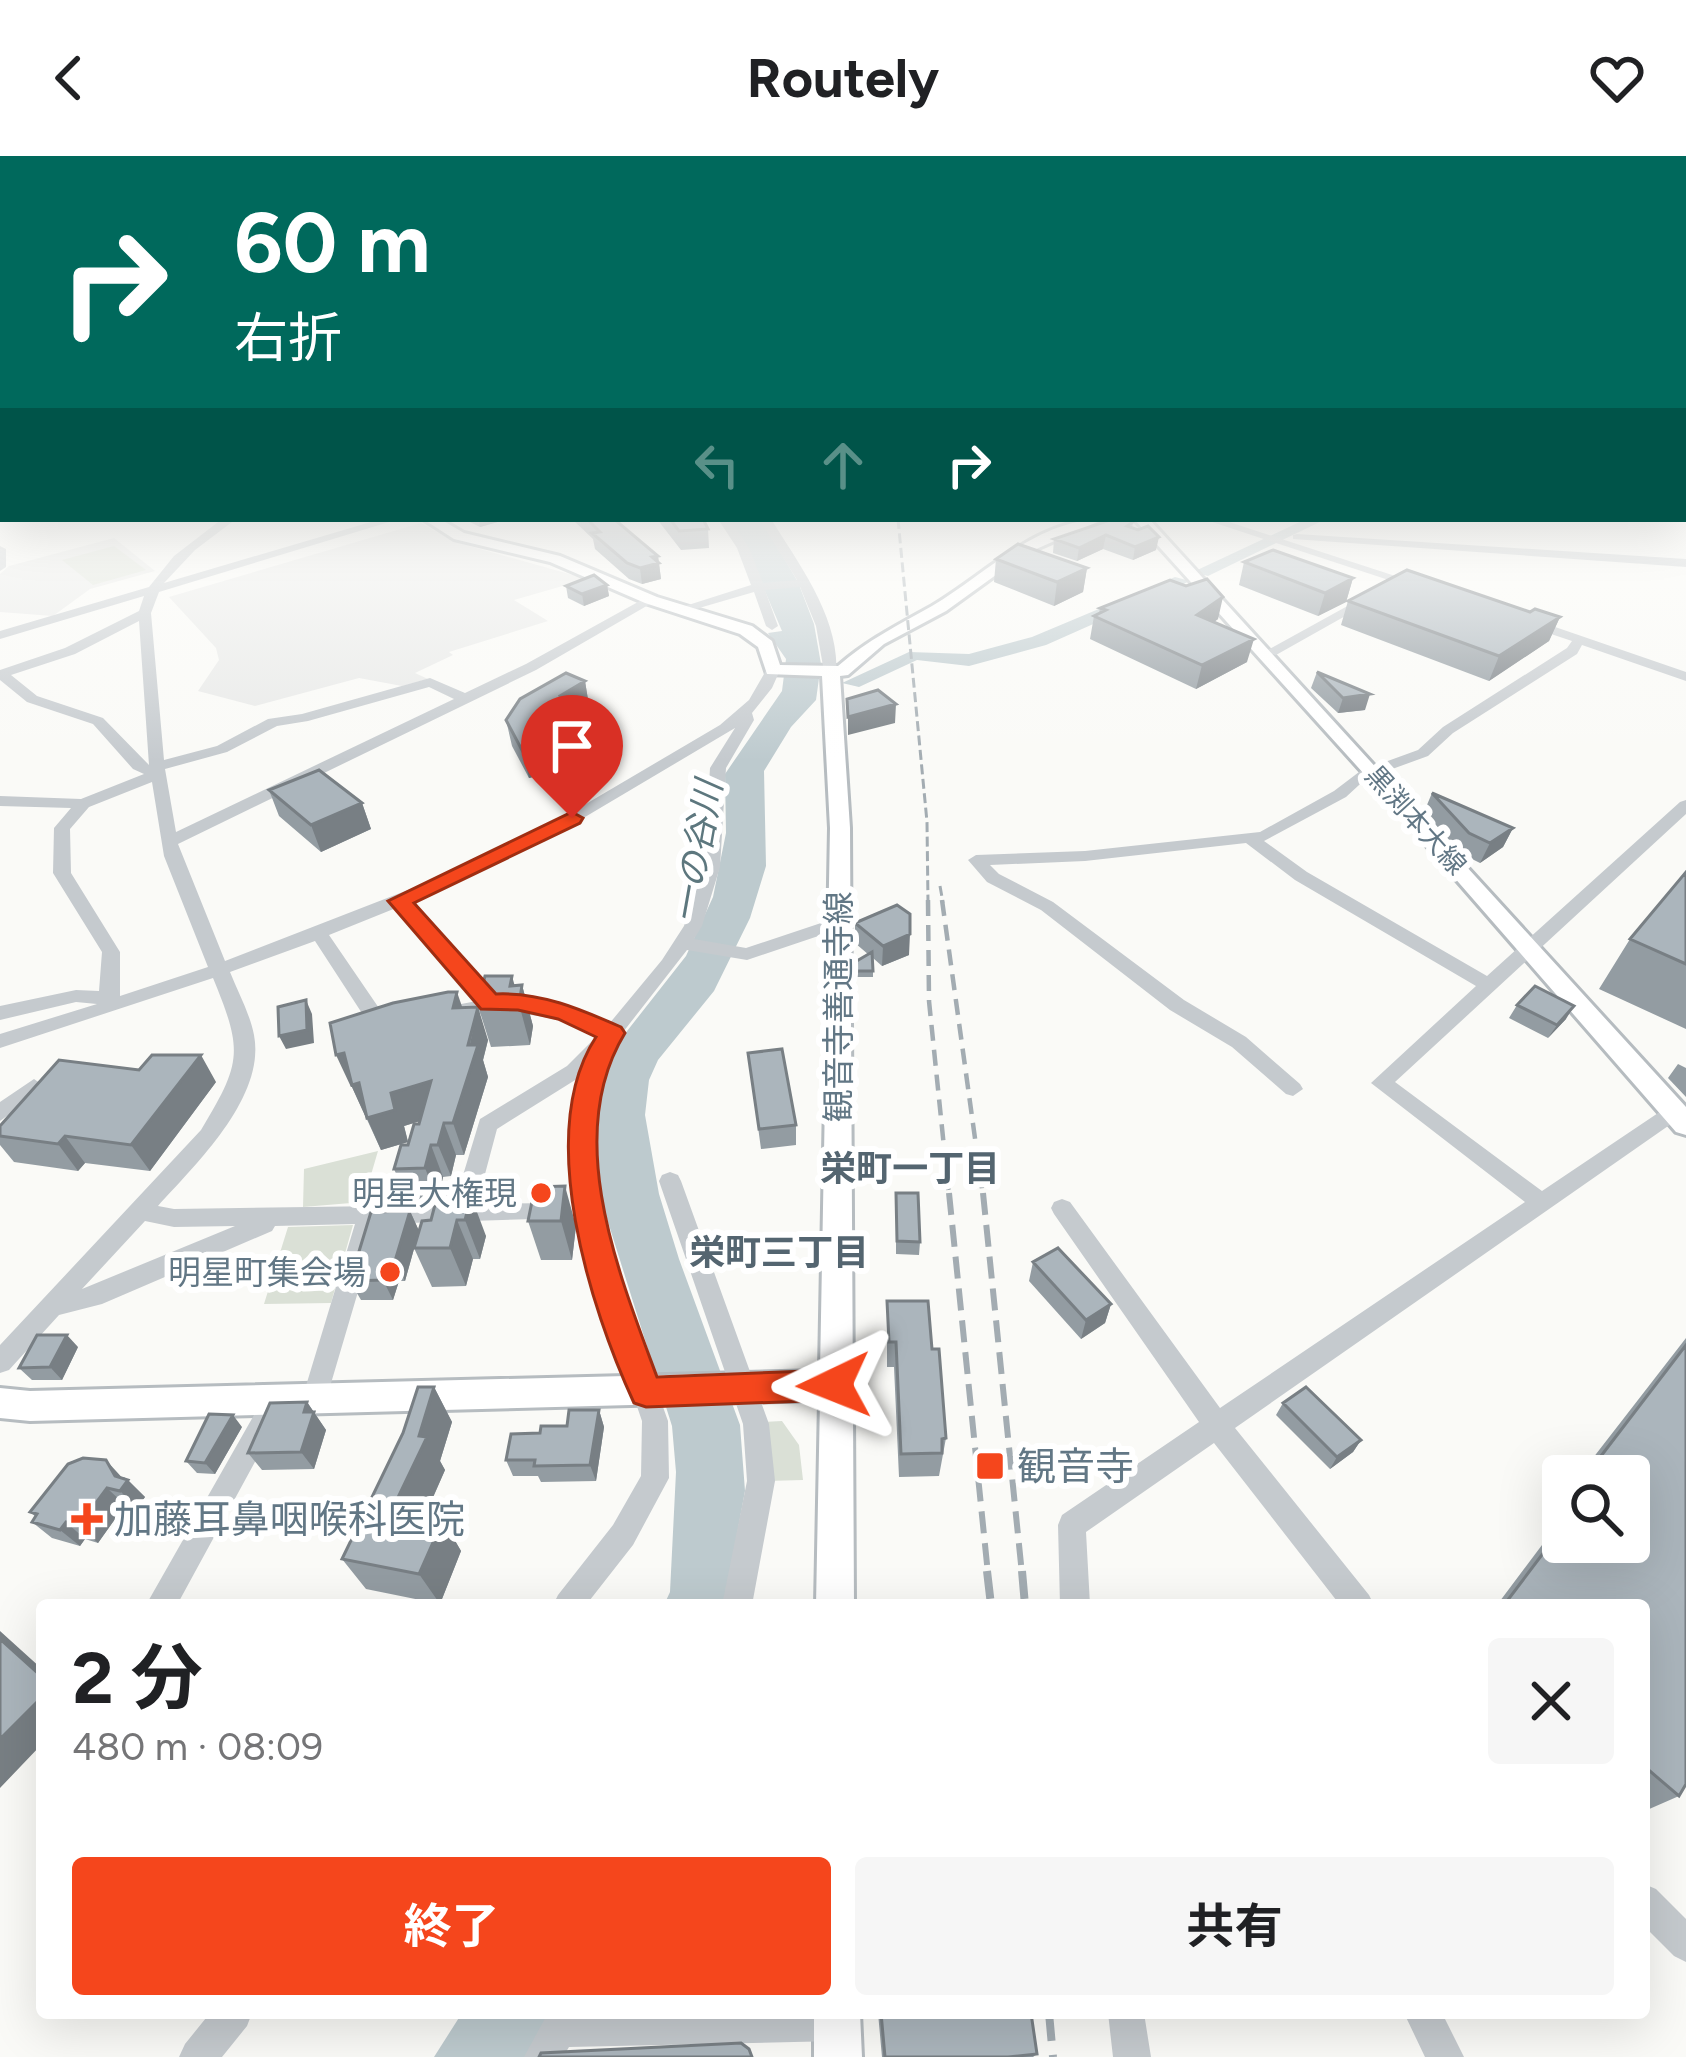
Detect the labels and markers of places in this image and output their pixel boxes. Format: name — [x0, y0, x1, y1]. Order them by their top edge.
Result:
pin — [521, 695, 623, 818]
place label: 明星大権現 — [352, 1174, 517, 1213]
marker: 明星大権現 — [528, 1180, 554, 1206]
place label: 明星町集会場 — [168, 1253, 366, 1292]
marker: 明星町集会場 — [377, 1259, 403, 1285]
place label: 観音寺 — [1017, 1443, 1134, 1490]
marker: 観音寺 — [974, 1450, 1006, 1482]
place label: 加藤耳鼻咽喉科医院 — [114, 1496, 465, 1543]
marker: 加藤耳鼻咽喉科医院 — [71, 1503, 103, 1535]

